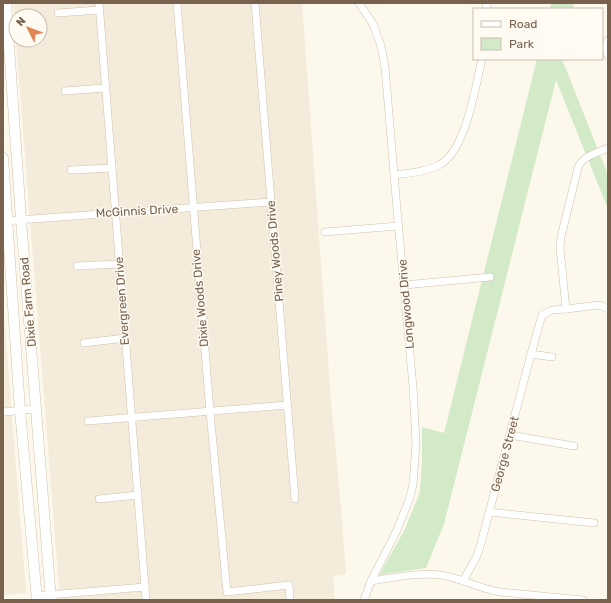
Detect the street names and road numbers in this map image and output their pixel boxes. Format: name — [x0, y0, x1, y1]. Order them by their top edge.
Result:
street label: Piney Woods Drive — [264, 199, 286, 302]
street label: McGinnis Drive — [95, 202, 179, 220]
street label: Dixie Woods Drive — [189, 248, 211, 348]
street label: Evergreen Drive — [112, 256, 132, 346]
street label: Dixie Farm Road — [17, 257, 39, 347]
street label: Longwood Drive — [395, 258, 417, 350]
street label: George Street — [488, 414, 522, 493]

